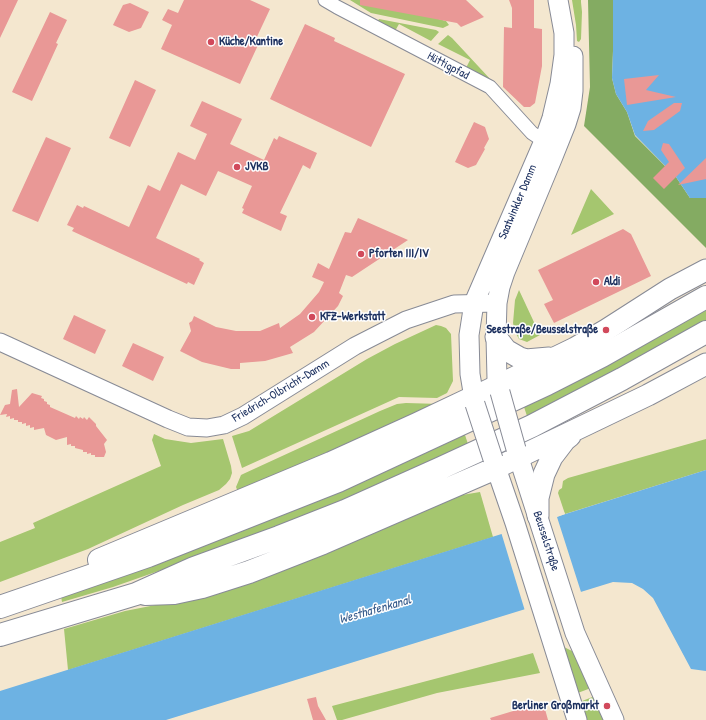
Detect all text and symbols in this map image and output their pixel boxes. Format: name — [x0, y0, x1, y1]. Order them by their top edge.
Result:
place label: Küche/Kantine — [219, 35, 283, 49]
marker: Küche/Kantine — [206, 37, 216, 47]
street label: Hüttigpfad — [425, 49, 471, 83]
place label: JVKB — [245, 160, 269, 174]
marker: JVKB — [232, 162, 242, 172]
street label: Saatwinkler Damm — [496, 162, 540, 242]
place label: Pforten III/IV — [369, 247, 429, 261]
marker: Pforten III/IV — [356, 249, 366, 259]
place label: Aldi — [604, 275, 620, 289]
marker: Aldi — [591, 277, 601, 287]
place label: KFZ-Werkstatt — [320, 310, 385, 324]
marker: KFZ-Werkstatt — [307, 312, 317, 322]
place label: Seestraße/Beusselstraße — [487, 323, 598, 337]
marker: Seestraße/Beusselstraße — [601, 325, 611, 335]
street label: Friedrich-Olbricht-Damm — [230, 356, 332, 426]
street label: Beusselstraße — [530, 509, 562, 573]
water label: Westhafenkanal — [337, 592, 413, 628]
place label: Berliner Großmarkt — [512, 699, 599, 713]
marker: Berliner Großmarkt — [602, 701, 612, 711]

